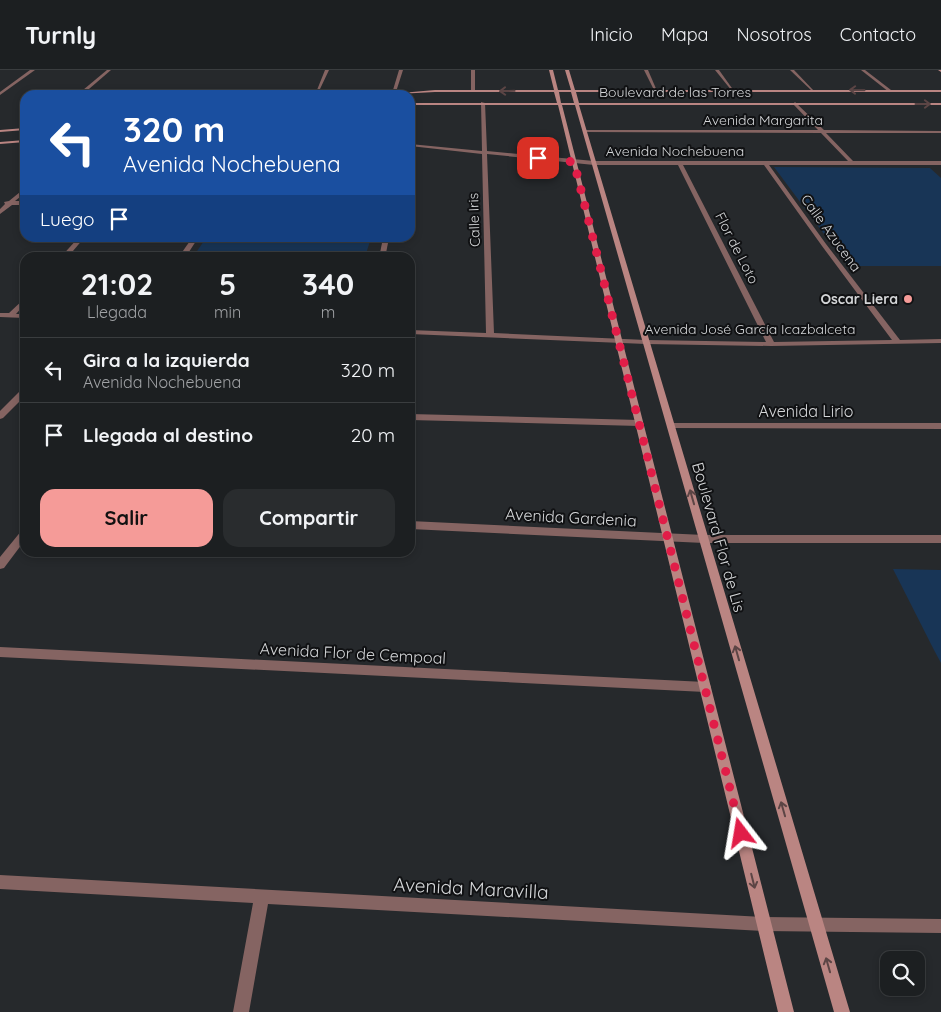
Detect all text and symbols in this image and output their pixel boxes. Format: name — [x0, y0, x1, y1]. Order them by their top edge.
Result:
text: Turnly — [25, 20, 96, 50]
text: Inicio — [590, 23, 633, 46]
text: Mapa — [661, 23, 709, 46]
text: Nosotros — [737, 23, 812, 46]
text: Contacto — [840, 23, 916, 46]
street label: Boulevard de las Torres — [599, 83, 751, 101]
one-way arrow — [850, 85, 866, 95]
one-way arrow — [499, 86, 516, 96]
one-way arrow — [914, 99, 930, 109]
text: 320 m — [123, 107, 225, 151]
icon: left — [40, 110, 105, 175]
street label: Avenida Margarita — [703, 111, 823, 129]
pin — [517, 137, 559, 179]
street label: Avenida Nochebuena — [606, 142, 744, 160]
icon: arrive — [524, 144, 552, 172]
text: Avenida Nochebuena — [123, 150, 341, 178]
street label: Calle Azucena — [797, 191, 865, 275]
street label: Calle Iris — [464, 193, 484, 247]
icon: arrive — [105, 205, 133, 233]
text: Luego — [40, 207, 95, 231]
street label: Flor de Loto — [711, 209, 763, 287]
text: 21:02 — [81, 265, 153, 303]
text: 5 — [219, 265, 236, 303]
text: 340 — [302, 265, 354, 303]
place label: Oscar Liera — [820, 290, 898, 308]
marker: Oscar Liera — [902, 293, 914, 305]
text: Llegada — [87, 302, 147, 322]
text: min — [214, 302, 241, 322]
text: m — [321, 302, 335, 322]
street label: Avenida José García Icazbalceta — [645, 320, 855, 338]
text: Gira a la izquierda — [83, 348, 250, 372]
icon: left — [40, 356, 68, 384]
text: 320 m — [341, 358, 395, 382]
text: Avenida Nochebuena — [83, 372, 241, 392]
street label: Avenida Lirio — [759, 401, 853, 421]
icon: arrive — [40, 421, 68, 449]
text: Llegada al destino — [83, 423, 253, 447]
text: 20 m — [351, 423, 395, 447]
street label: Boulevard Flor de Lis — [688, 460, 750, 614]
button: Salir — [40, 489, 213, 547]
button: Compartir — [223, 489, 395, 547]
one-way arrow — [686, 490, 696, 506]
street label: Avenida Gardenia — [505, 504, 637, 530]
street label: Avenida Flor de Cempoal — [259, 638, 447, 668]
one-way arrow — [732, 646, 742, 662]
one-way arrow — [777, 802, 787, 818]
position arrow — [714, 806, 766, 858]
street label: Avenida Maravilla — [393, 872, 549, 904]
one-way arrow — [749, 873, 758, 889]
map controls — [880, 951, 925, 996]
button: search — [880, 951, 925, 996]
one-way arrow — [823, 958, 833, 974]

